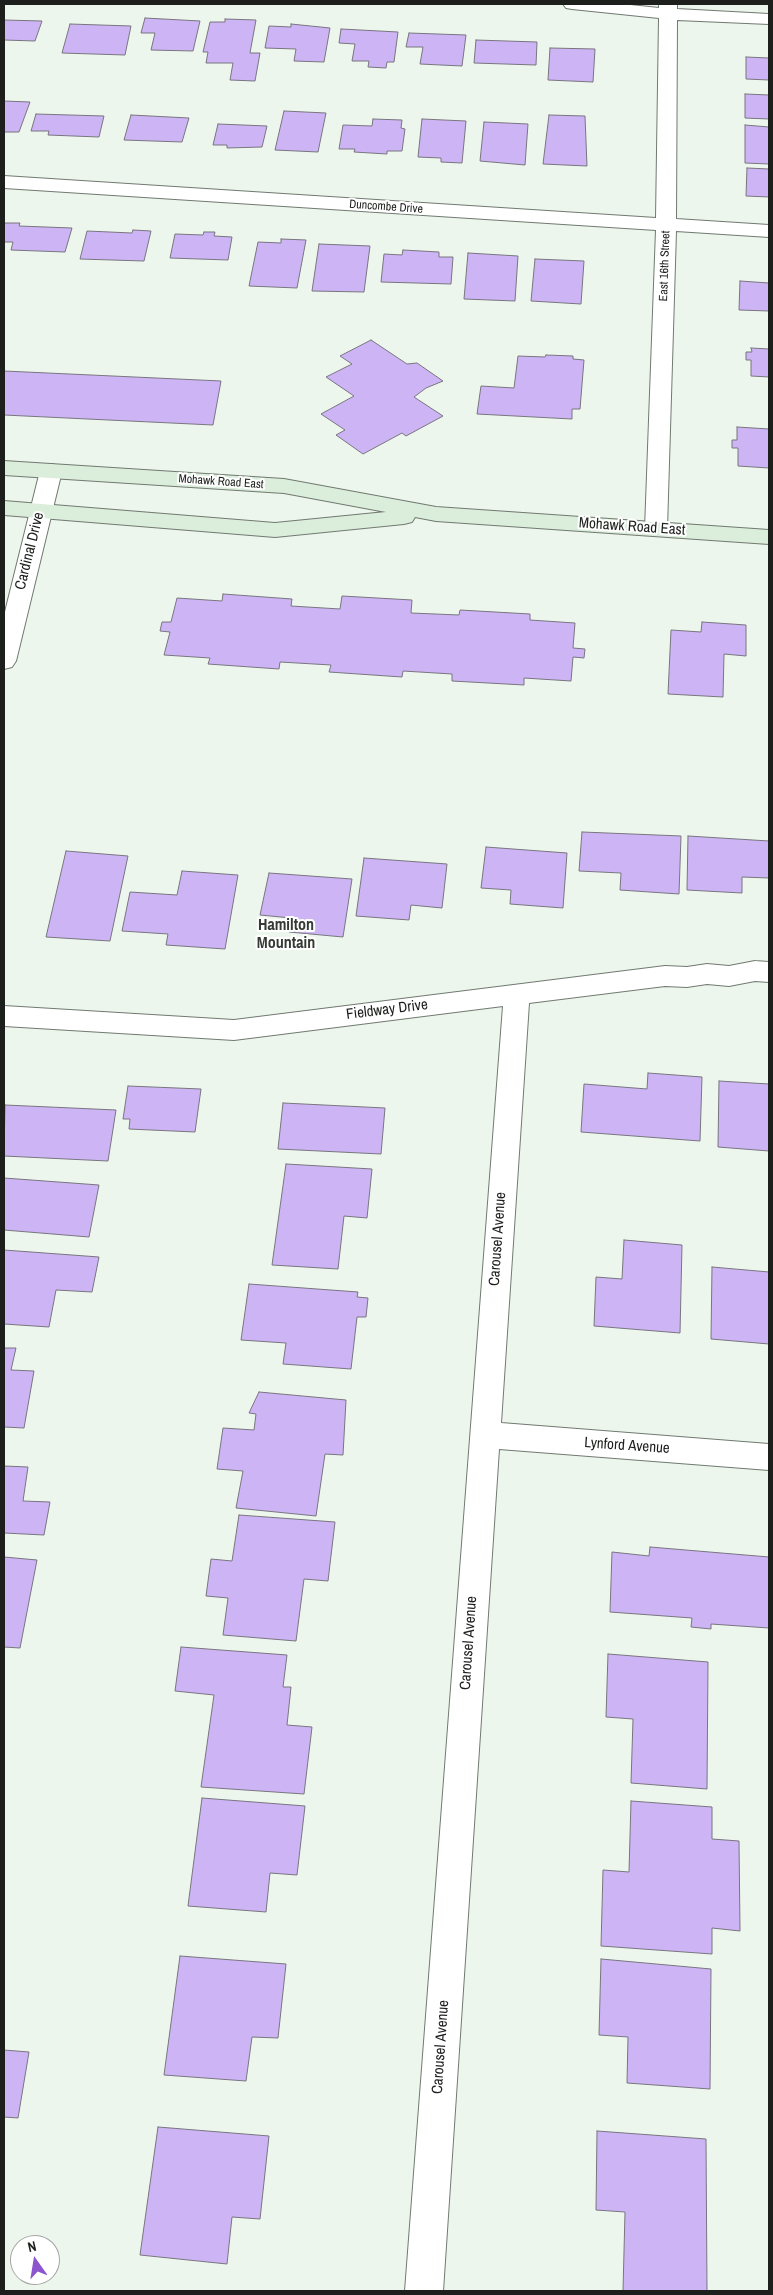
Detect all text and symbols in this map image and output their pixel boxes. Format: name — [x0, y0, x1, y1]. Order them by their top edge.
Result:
street label: Duncombe Drive — [349, 197, 423, 217]
street label: East 16th Street — [657, 230, 673, 302]
street label: Mohawk Road East — [178, 472, 264, 492]
street label: Cardinal Drive — [12, 510, 48, 592]
street label: Mohawk Road East — [578, 514, 686, 540]
district label: Hamilton Mountain — [257, 916, 315, 954]
street label: Fieldway Drive — [345, 996, 429, 1024]
street label: Carousel Avenue — [486, 1191, 510, 1287]
street label: Lynford Avenue — [584, 1434, 670, 1458]
street label: Carousel Avenue — [457, 1595, 481, 1691]
street label: Carousel Avenue — [429, 1999, 453, 2095]
north arrow — [10, 2235, 60, 2285]
text: N — [26, 2237, 38, 2256]

